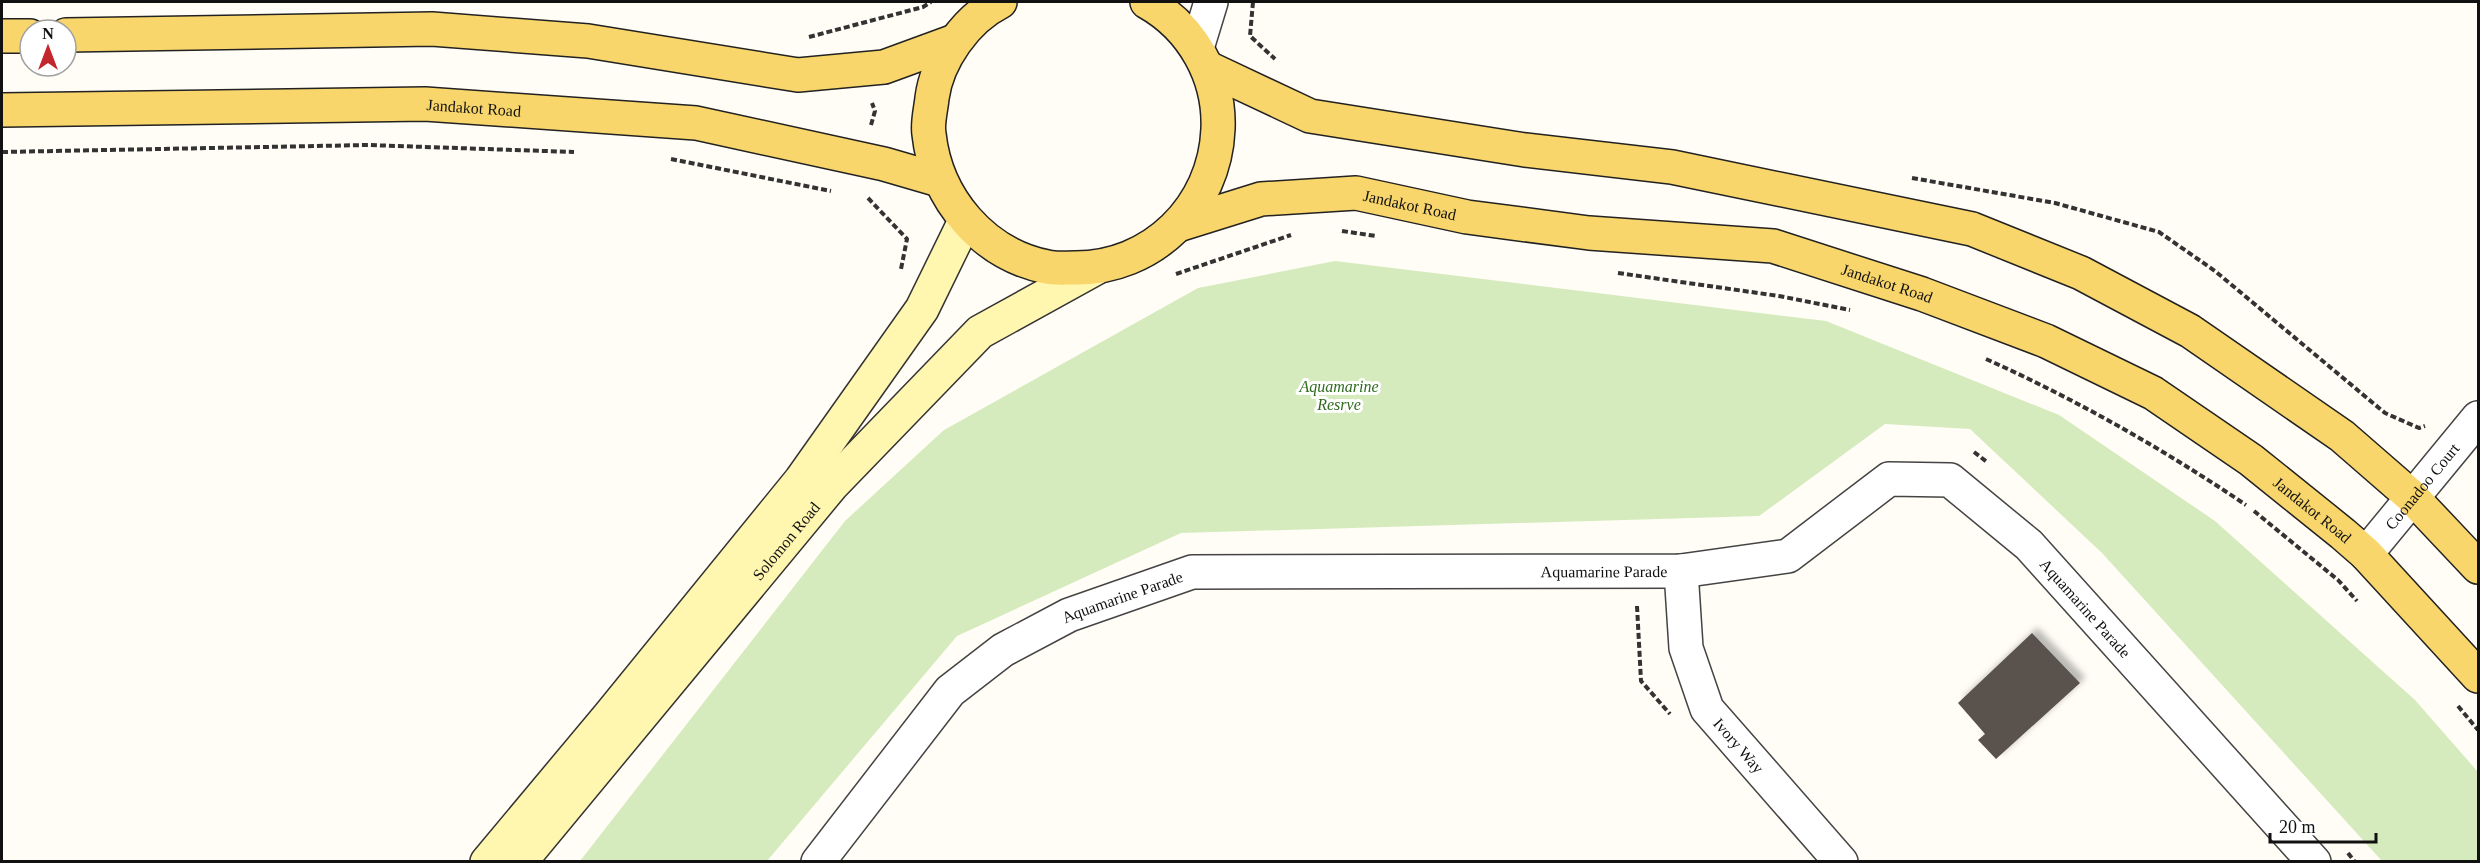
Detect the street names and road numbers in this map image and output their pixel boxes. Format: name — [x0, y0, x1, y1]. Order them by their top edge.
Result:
street label: Jandakot Road — [426, 96, 522, 120]
street label: Jandakot Road — [1362, 187, 1458, 223]
street label: Jandakot Road — [1839, 261, 1935, 306]
street label: Coonadoo Court — [2382, 440, 2463, 533]
street label: Jandakot Road — [2270, 474, 2355, 546]
street label: Solomon Road — [749, 499, 823, 583]
street label: Aquamarine Parade — [2037, 555, 2134, 661]
street label: Aquamarine Parade — [1541, 563, 1667, 581]
street label: Aquamarine Parade — [1059, 568, 1185, 626]
street label: Ivory Way — [1710, 715, 1767, 777]

